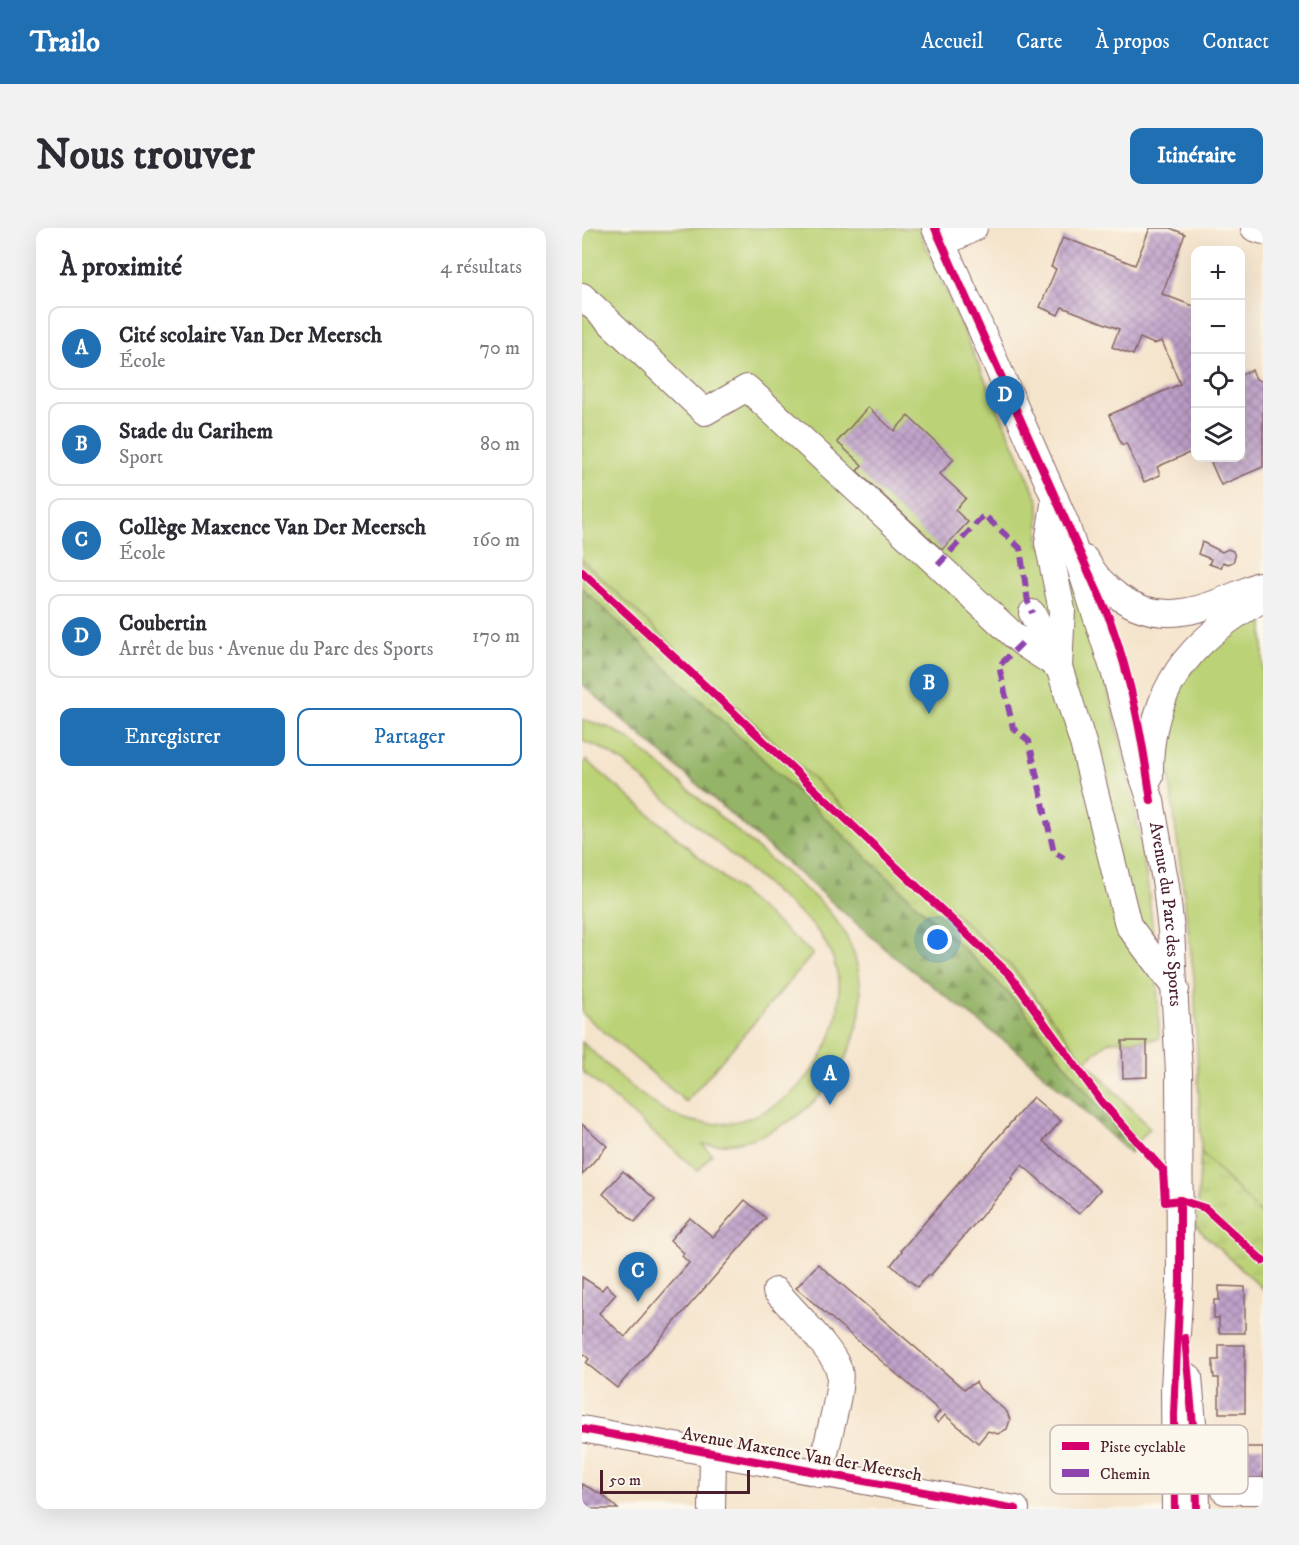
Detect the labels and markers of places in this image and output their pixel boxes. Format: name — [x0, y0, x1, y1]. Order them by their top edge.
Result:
pin: D — [986, 376, 1024, 426]
pin: B — [910, 664, 948, 714]
pin: A — [810, 1056, 850, 1105]
pin: C — [618, 1252, 658, 1302]

